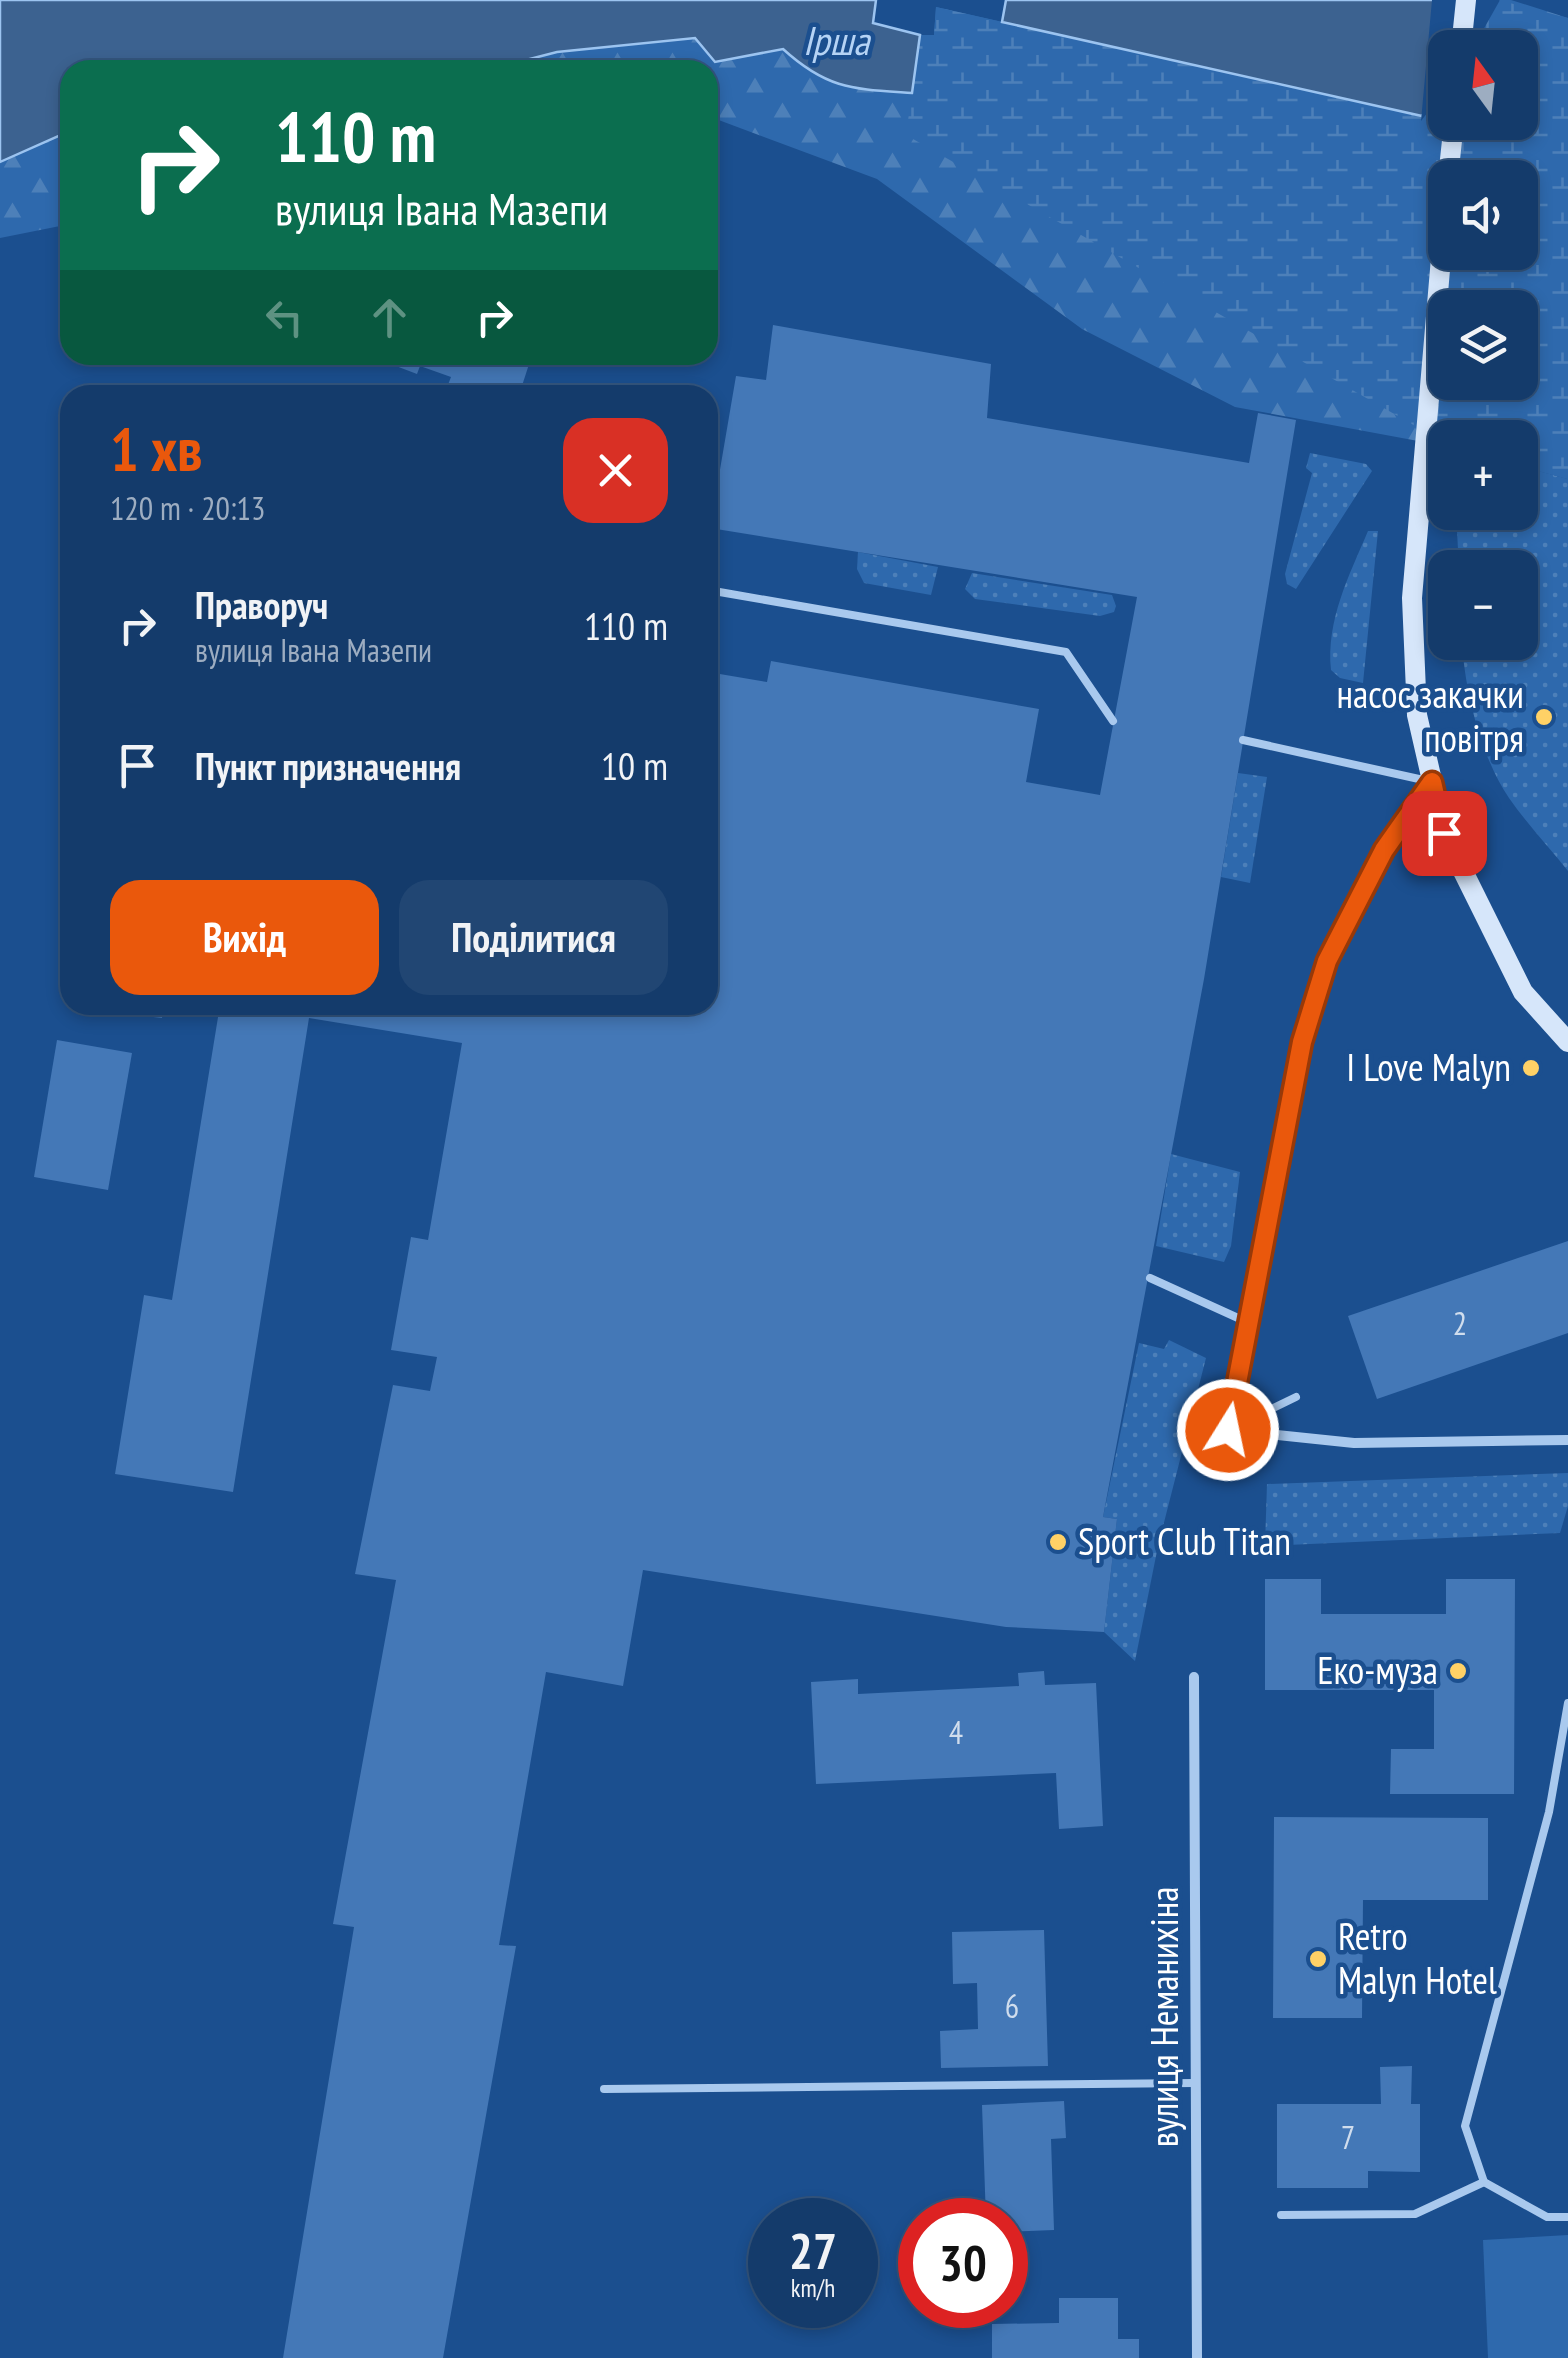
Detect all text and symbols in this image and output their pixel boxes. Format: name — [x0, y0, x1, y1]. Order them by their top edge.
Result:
water label: Ірша — [803, 14, 871, 66]
north arrow — [1428, 30, 1538, 140]
map controls — [1428, 30, 1538, 660]
text: 110 m — [275, 91, 436, 181]
icon: right — [110, 100, 240, 230]
button: sound — [1428, 160, 1538, 270]
text: вулиця Івана Мазепи — [275, 179, 608, 237]
icon: left — [257, 290, 312, 345]
icon: ahead — [362, 290, 417, 345]
icon: right — [467, 290, 522, 345]
button: layers — [1428, 290, 1538, 400]
text: 1 хв — [110, 410, 202, 488]
button: close — [563, 418, 668, 523]
button: + — [1428, 420, 1538, 530]
text: 120 m · 20:13 — [110, 487, 265, 529]
button: − — [1428, 550, 1538, 660]
text: Праворуч — [195, 580, 328, 629]
icon: right — [110, 598, 165, 653]
text: 110 m — [584, 601, 668, 650]
text: вулиця Івана Мазепи — [195, 629, 432, 671]
place label: насос закачки повітря — [1337, 669, 1524, 762]
marker: насос закачки повітря — [1533, 706, 1555, 728]
icon: arrive — [110, 738, 165, 793]
text: Пункт призначення — [195, 741, 461, 790]
text: 10 m — [601, 741, 668, 790]
pin — [1402, 791, 1487, 876]
icon: arrive — [1417, 806, 1472, 861]
button: Вихід — [110, 880, 379, 995]
button: Поділитися — [399, 880, 668, 995]
place label: I Love Malyn — [1346, 1042, 1511, 1091]
marker: I Love Malyn — [1520, 1057, 1542, 1079]
house number: 2 — [1453, 1302, 1467, 1344]
position arrow — [1176, 1378, 1280, 1482]
place label: Sport Club Titan — [1078, 1516, 1291, 1565]
marker: Sport Club Titan — [1047, 1531, 1069, 1553]
place label: Еко-муза — [1317, 1645, 1438, 1694]
marker: Еко-муза — [1447, 1660, 1469, 1682]
house number: 4 — [949, 1711, 963, 1753]
street label: вулиця Неманихіна — [1139, 1887, 1188, 2147]
place label: Retro Malyn Hotel — [1338, 1911, 1497, 2004]
marker: Retro Malyn Hotel — [1307, 1948, 1329, 1970]
house number: 6 — [1005, 1985, 1019, 2027]
house number: 7 — [1341, 2116, 1355, 2158]
speed limit sign: 30 — [898, 2198, 1028, 2328]
text: 27 — [789, 2218, 837, 2283]
text: km/h — [791, 2272, 835, 2304]

